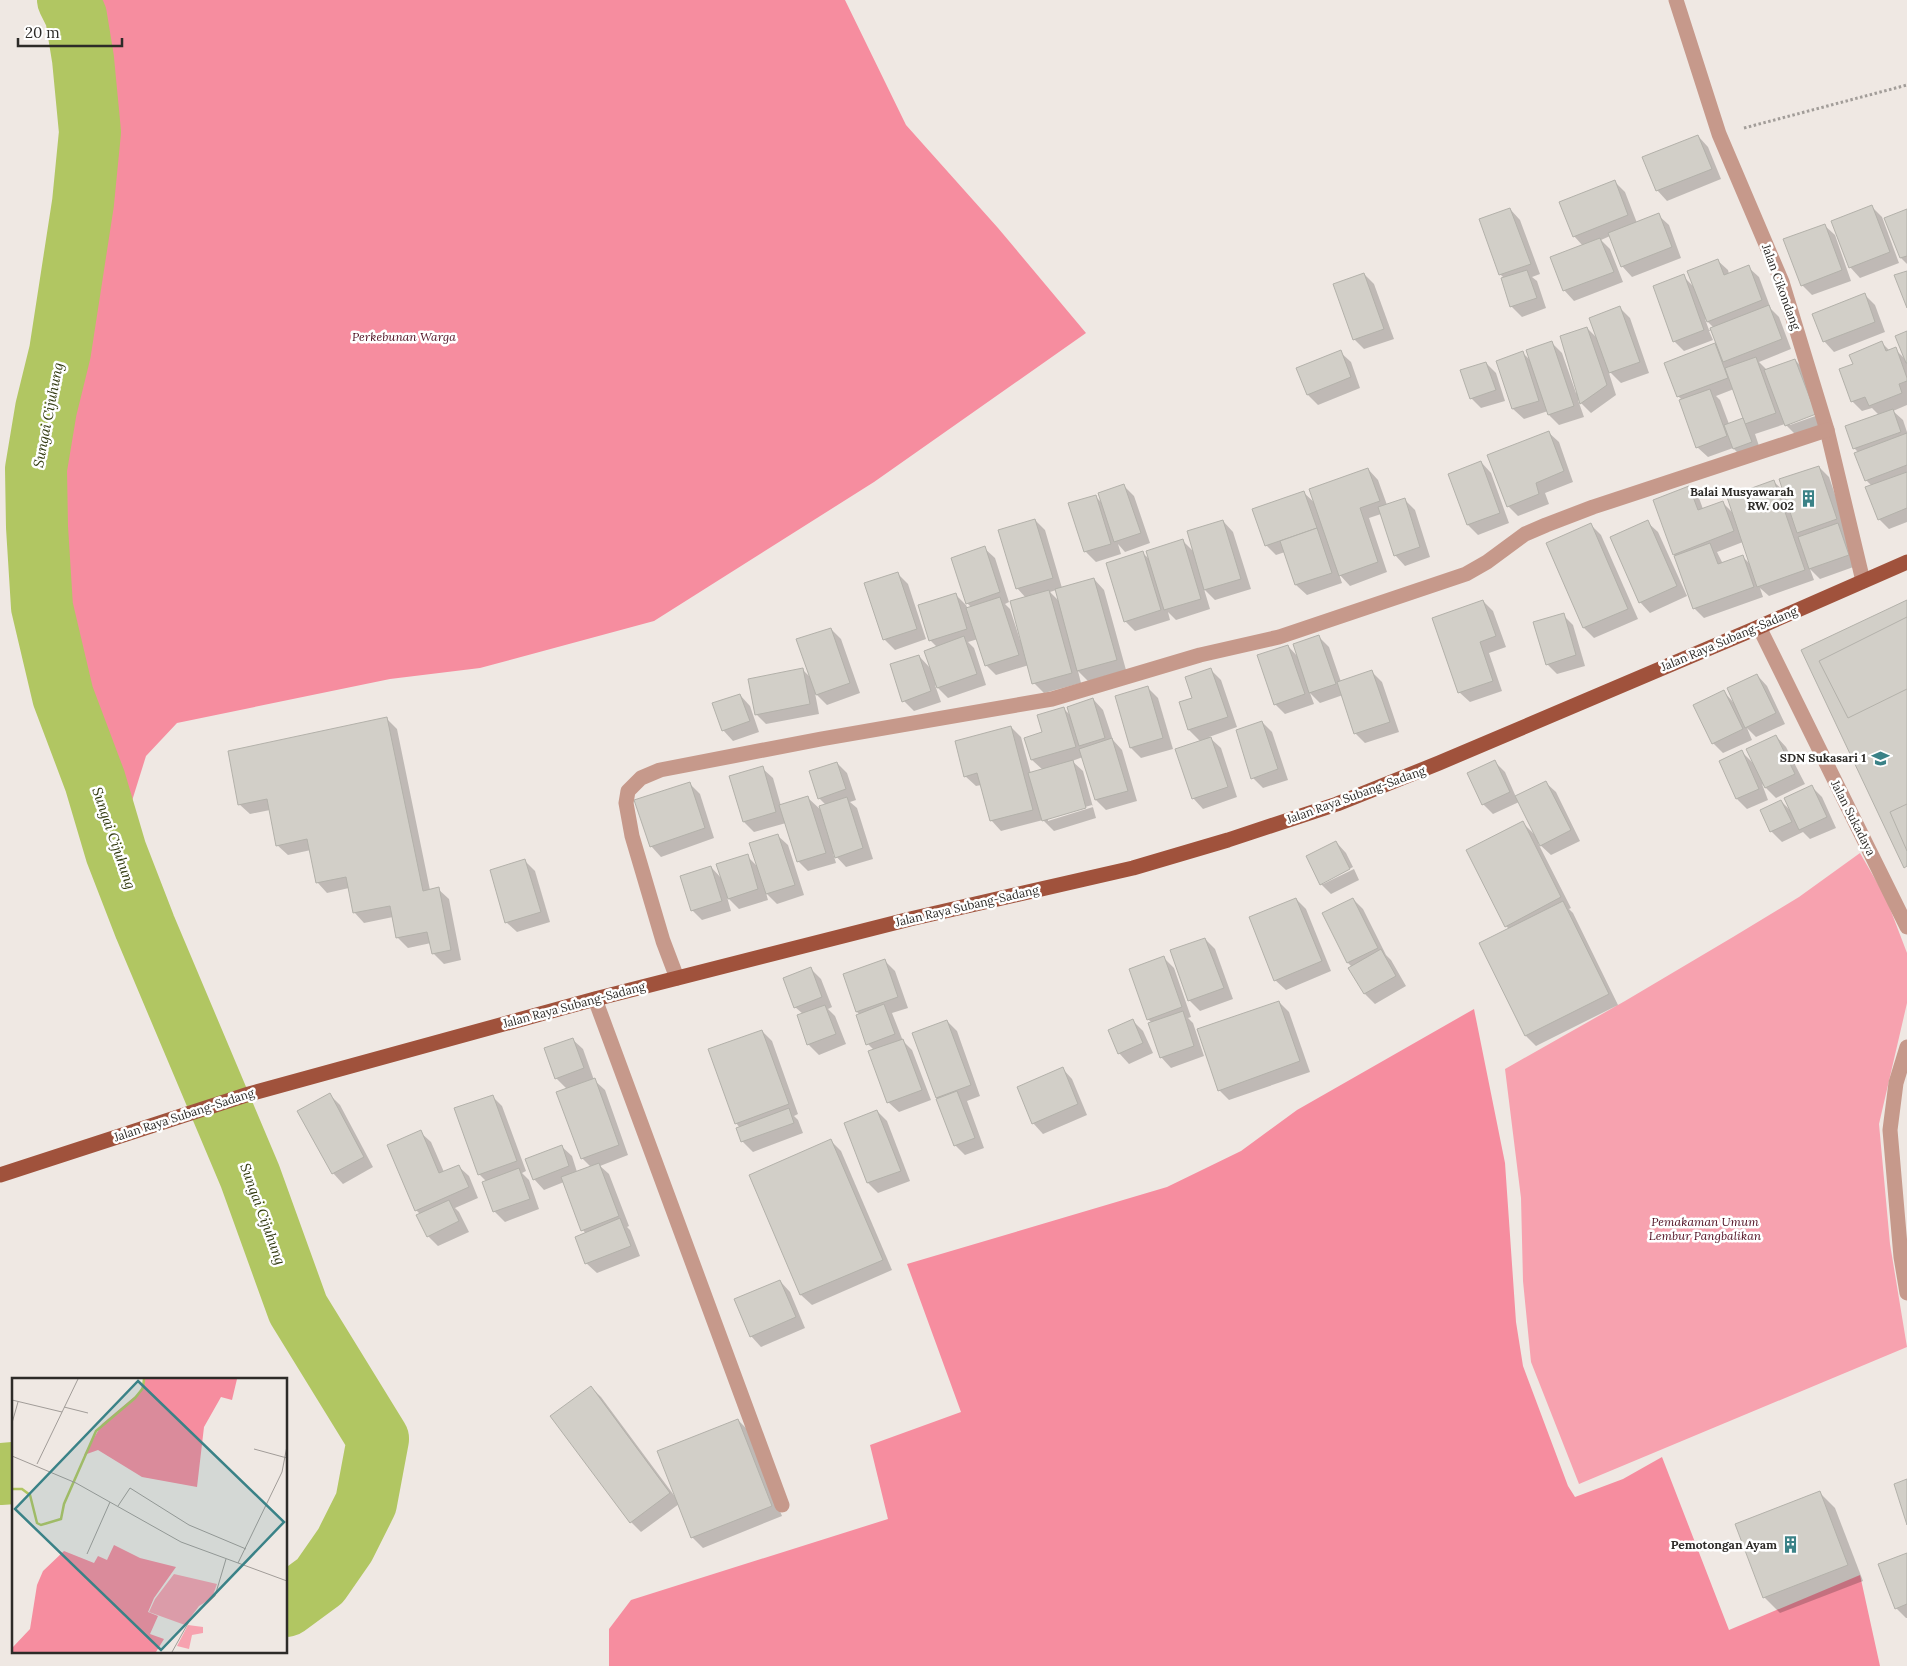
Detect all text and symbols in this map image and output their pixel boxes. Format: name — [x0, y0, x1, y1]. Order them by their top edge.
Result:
scale bar — [18, 15, 121, 47]
text: 20 m — [25, 23, 60, 42]
street label: Jalan Cikondang — [1759, 241, 1804, 332]
park label: Perkebunan Warga — [352, 329, 456, 344]
water label: Sungai Cijuhung — [29, 361, 67, 469]
place label: Balai Musyawarah RW. 002 — [1690, 484, 1795, 513]
building icon: Balai Musyawarah RW. 002 — [1798, 489, 1818, 509]
street label: Jalan Raya Subang-Sadang — [1657, 603, 1800, 674]
school or university icon: SDN Sukasari 1 — [1870, 748, 1890, 768]
place label: SDN Sukasari 1 — [1780, 750, 1866, 765]
street label: Jalan Raya Subang-Sadang — [1283, 762, 1428, 827]
street label: Jalan Sukadaya — [1828, 777, 1879, 858]
water label: Sungai Cijuhung — [88, 785, 140, 891]
street label: Jalan Raya Subang-Sadang — [893, 882, 1040, 930]
street label: Jalan Raya Subang-Sadang — [500, 978, 647, 1031]
street label: Jalan Raya Subang-Sadang — [111, 1085, 256, 1145]
water label: Sungai Cijuhung — [236, 1161, 290, 1267]
park label: Pemakaman Umum Lembur Pangbalikan — [1649, 1214, 1762, 1243]
inset map — [12, 1378, 288, 1654]
building icon: Pemotongan Ayam — [1781, 1535, 1801, 1555]
place label: Pemotongan Ayam — [1671, 1537, 1777, 1552]

